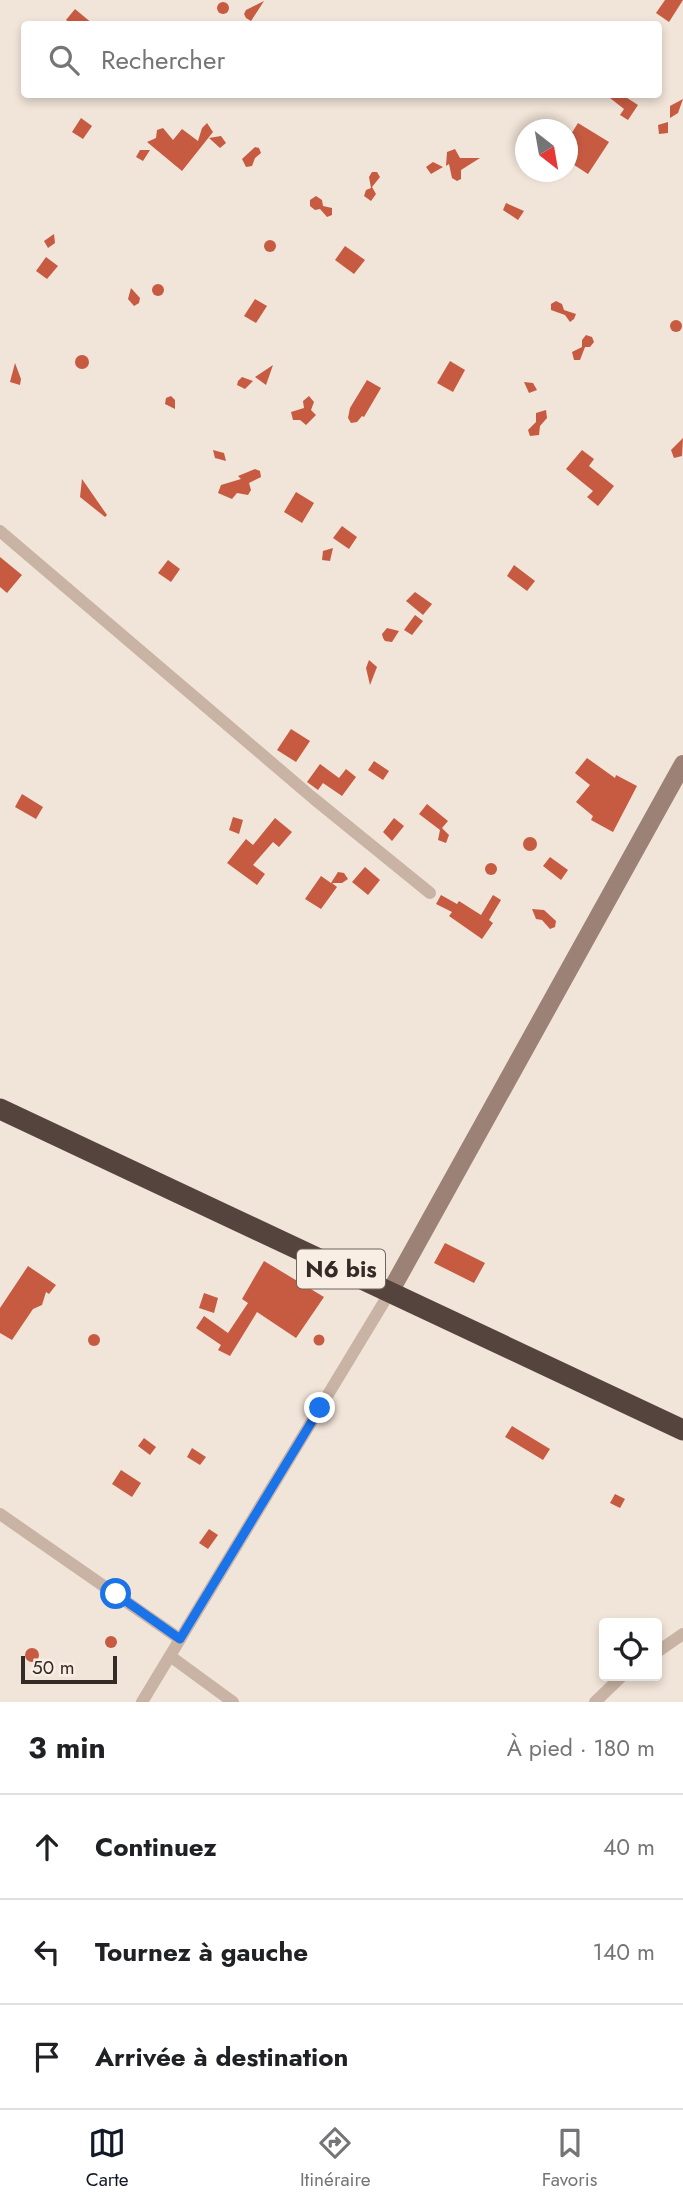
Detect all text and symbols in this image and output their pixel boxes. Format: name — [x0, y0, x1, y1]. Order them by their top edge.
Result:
search box — [21, 21, 662, 98]
icon: search — [45, 41, 83, 79]
text: Rechercher — [101, 41, 225, 79]
north arrow — [515, 119, 578, 182]
road number: N6 bis — [297, 1250, 385, 1288]
route end — [304, 1392, 335, 1423]
route start — [100, 1578, 131, 1609]
map controls — [599, 1618, 662, 1681]
button: locate — [599, 1618, 662, 1681]
scale bar — [21, 1653, 117, 1685]
text: 50 m — [32, 1654, 75, 1681]
text: 3 min — [28, 1726, 106, 1769]
text: À pied · 180 m — [507, 1731, 655, 1765]
icon: ahead — [28, 1828, 66, 1866]
text: Continuez — [95, 1828, 217, 1866]
text: 40 m — [603, 1830, 655, 1864]
icon: left — [28, 1933, 66, 1971]
text: Tournez à gauche — [95, 1933, 308, 1971]
text: 140 m — [593, 1935, 655, 1969]
icon: arrive — [28, 2038, 66, 2076]
text: Arrivée à destination — [95, 2038, 348, 2076]
tab: Carte — [86, 2124, 129, 2193]
tab: Itinéraire — [300, 2124, 371, 2193]
tab: Favoris — [542, 2124, 597, 2193]

